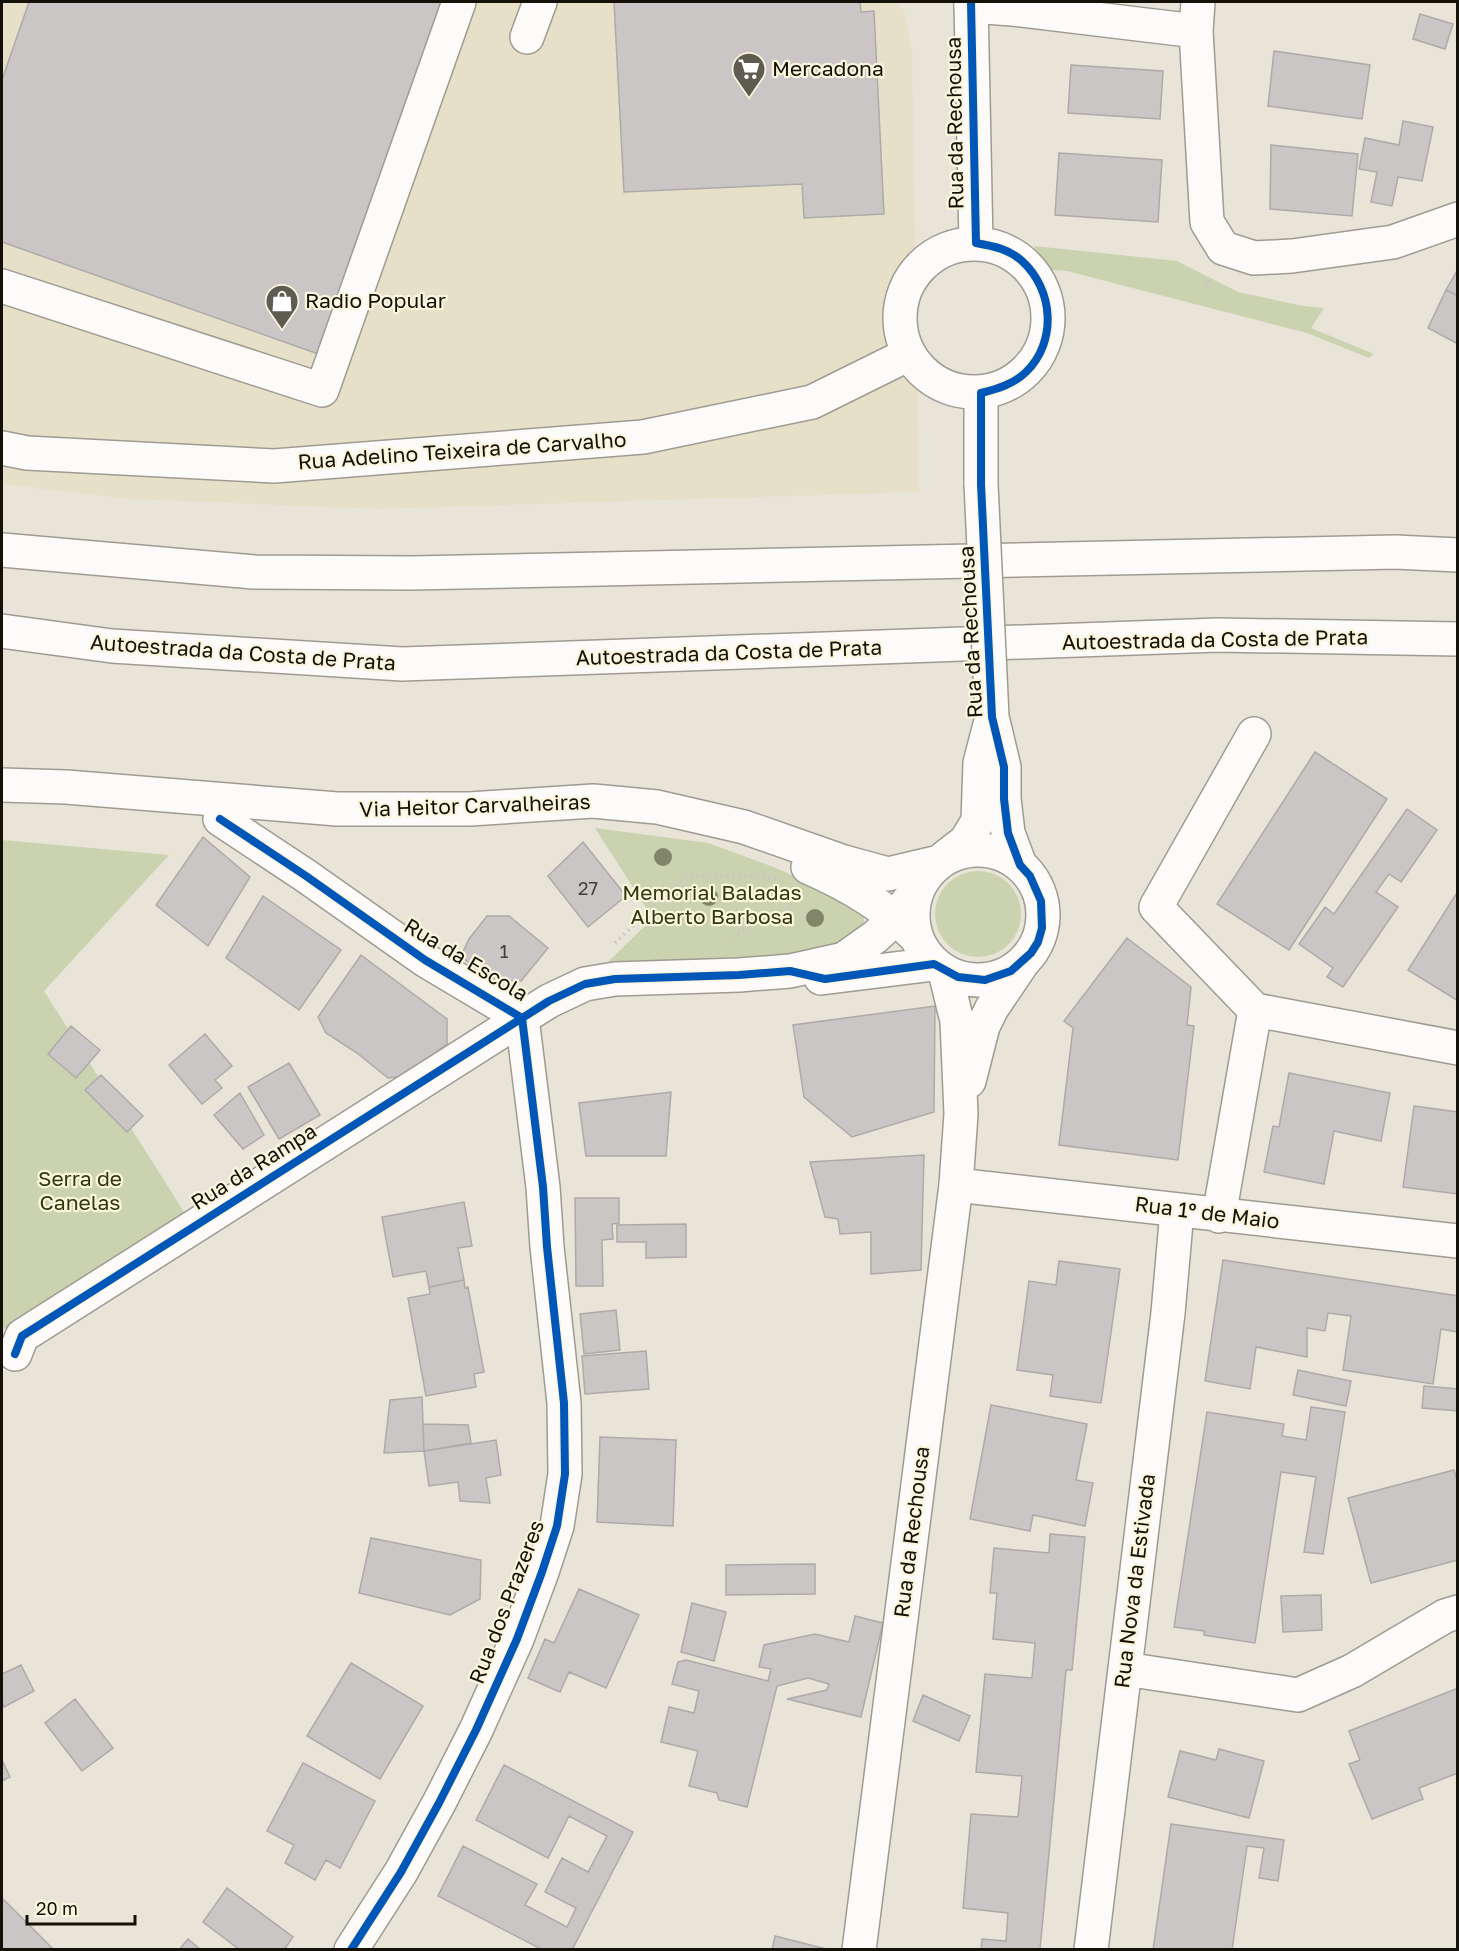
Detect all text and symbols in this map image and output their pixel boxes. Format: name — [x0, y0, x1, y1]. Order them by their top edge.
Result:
street label: Rua da Rechousa — [939, 36, 969, 210]
supermarket icon: Mercadona — [731, 51, 767, 98]
place label: Mercadona — [772, 55, 884, 81]
shop icon: Radio Popular — [264, 283, 300, 330]
place label: Radio Popular — [305, 287, 446, 313]
street label: Rua Adelino Teixeira de Carvalho — [297, 426, 627, 474]
street label: Rua da Rechousa — [953, 545, 988, 719]
street label: Autoestrada da Costa de Prata — [1062, 623, 1368, 655]
street label: Autoestrada da Costa de Prata — [89, 628, 397, 676]
street label: Autoestrada da Costa de Prata — [575, 634, 883, 670]
street label: Via Heitor Carvalheiras — [359, 788, 591, 822]
house number: 27 — [578, 877, 598, 899]
park label: Memorial Baladas Alberto Barbosa — [622, 879, 802, 929]
street label: Rua da Escola — [400, 912, 533, 1006]
house number: 1 — [500, 940, 509, 962]
street label: Rua da Rampa — [186, 1117, 321, 1215]
park label: Serra de Canelas — [38, 1165, 122, 1215]
street label: Rua 1º de Maio — [1133, 1190, 1281, 1234]
street label: Rua da Rechousa — [888, 1445, 934, 1619]
street label: Rua Nova da Estivada — [1108, 1472, 1160, 1690]
street label: Rua dos Prazeres — [463, 1516, 549, 1687]
scale bar — [27, 1888, 135, 1926]
text: 20 m — [36, 1897, 78, 1919]

